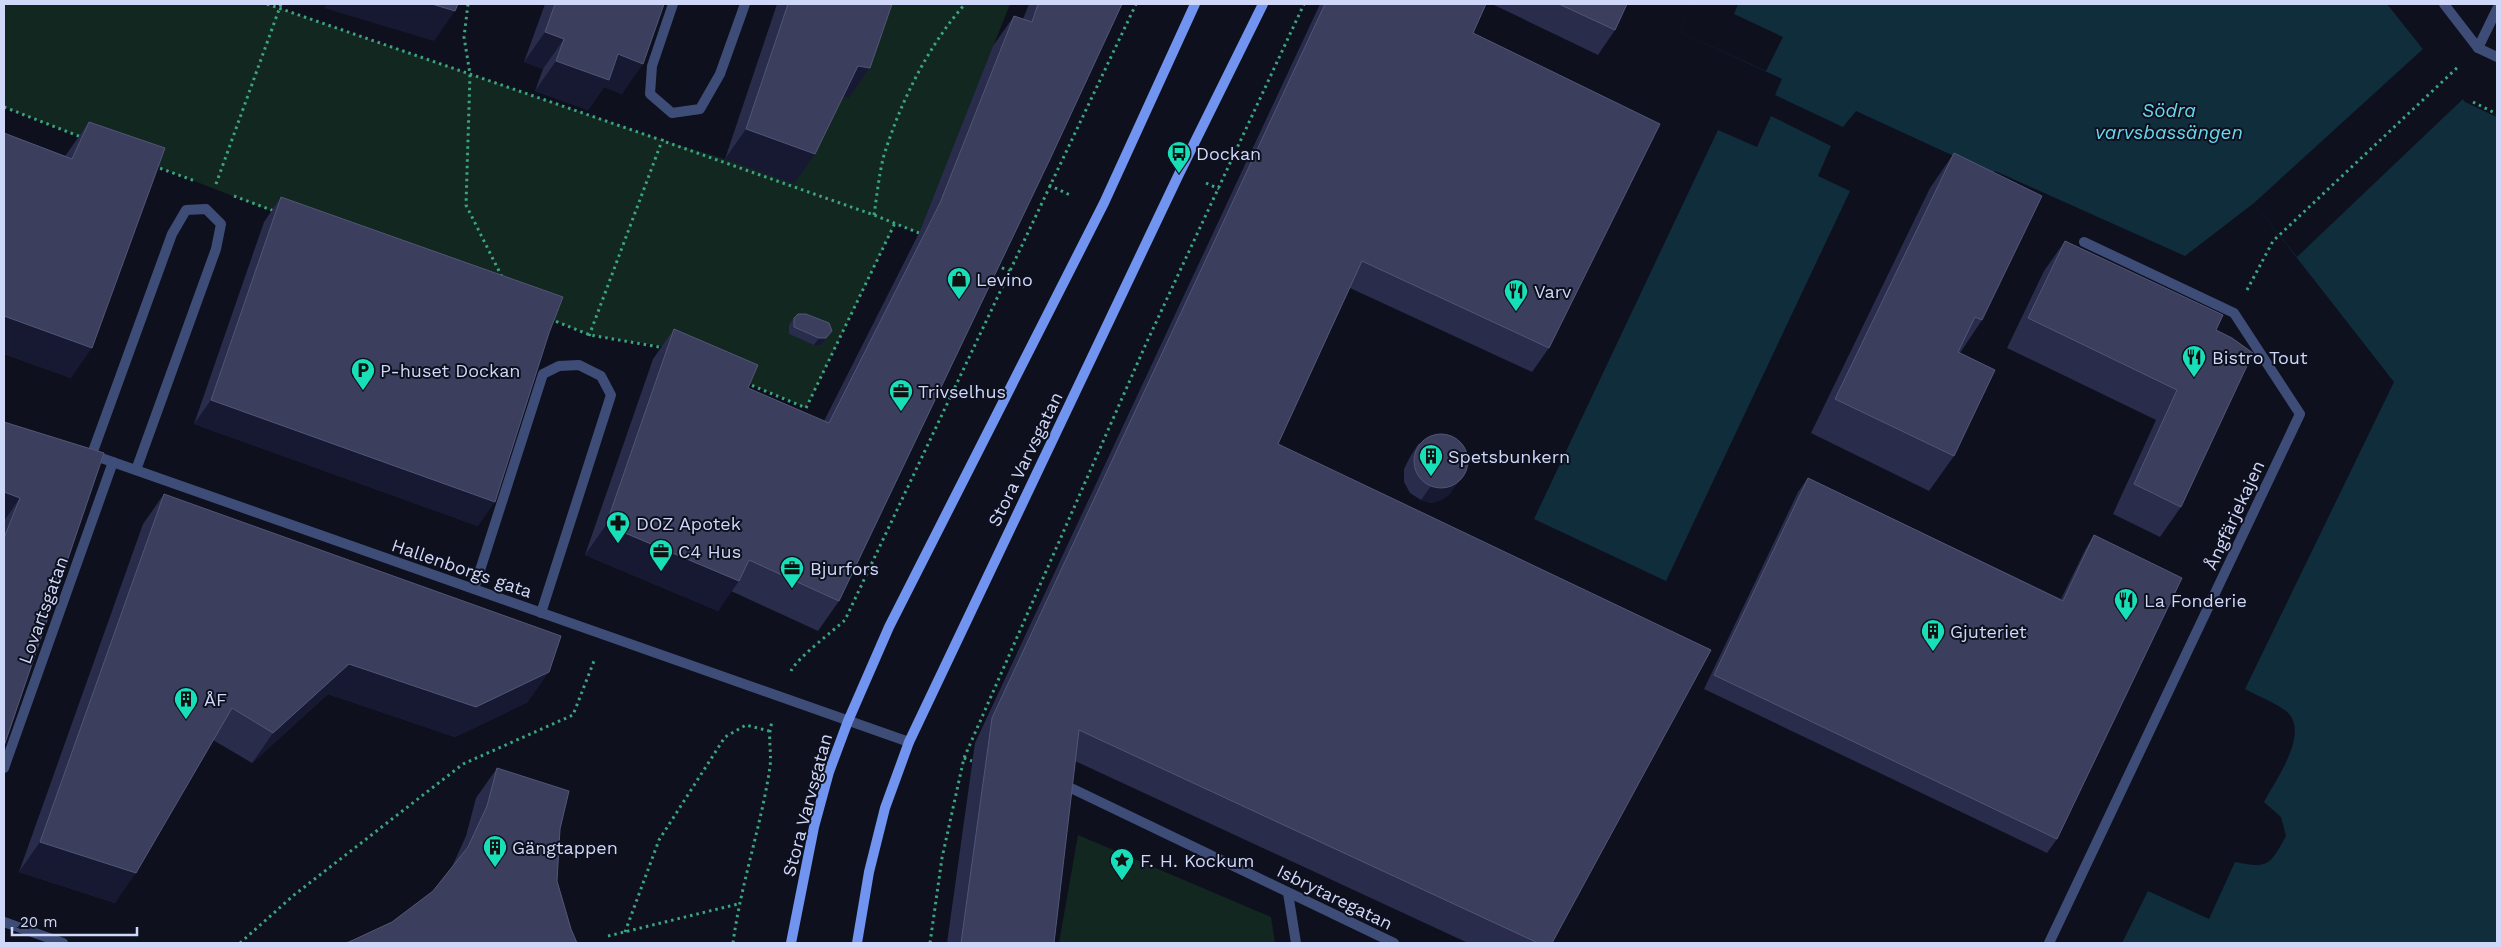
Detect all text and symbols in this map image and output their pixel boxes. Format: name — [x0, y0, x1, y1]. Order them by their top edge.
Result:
water label: Södra varvsbassängen — [2095, 99, 2243, 144]
bus stop icon: Dockan — [1166, 140, 1192, 174]
place label: Dockan — [1196, 143, 1261, 164]
shop icon: Levino — [946, 266, 972, 300]
place label: Levino — [976, 269, 1033, 290]
restaurant icon: Varv — [1503, 278, 1529, 312]
place label: Varv — [1534, 281, 1572, 302]
restaurant icon: Bistro Tout — [2181, 344, 2207, 378]
place label: Bistro Tout — [2212, 347, 2308, 368]
parking icon: P-huset Dockan — [350, 357, 376, 391]
place label: P-huset Dockan — [380, 360, 520, 381]
office icon: Trivselhus — [888, 378, 914, 412]
place label: Trivselhus — [918, 381, 1006, 402]
street label: Stora Varvsgatan — [983, 388, 1067, 530]
building icon: Spetsbunkern — [1418, 443, 1444, 477]
place label: Spetsbunkern — [1448, 446, 1570, 467]
street label: Ångfärjekajen — [2199, 457, 2269, 573]
pharmacy icon: DOZ Apotek — [605, 510, 631, 544]
place label: DOZ Apotek — [636, 513, 741, 534]
street label: Hallenborgs gata — [389, 534, 535, 602]
office icon: C4 Hus — [648, 538, 674, 572]
place label: C4 Hus — [678, 541, 741, 562]
street label: Lovartsgatan — [14, 553, 72, 667]
office icon: Bjurfors — [779, 555, 805, 589]
place label: Bjurfors — [810, 558, 879, 579]
restaurant icon: La Fonderie — [2113, 587, 2139, 621]
place label: La Fonderie — [2144, 590, 2247, 611]
building icon: Gjuteriet — [1920, 618, 1946, 652]
place label: Gjuteriet — [1950, 621, 2027, 642]
building icon: ÅF — [173, 686, 199, 720]
place label: ÅF — [204, 689, 227, 710]
street label: Stora Varvsgatan — [778, 731, 836, 879]
building icon: Gängtappen — [482, 834, 508, 868]
place label: Gängtappen — [512, 837, 618, 858]
place icon: F. H. Kockum — [1109, 847, 1135, 881]
place label: F. H. Kockum — [1140, 850, 1254, 871]
street label: Isbrytaregatan — [1274, 860, 1396, 934]
scale bar — [12, 904, 138, 936]
text: 20 m — [20, 913, 58, 931]

